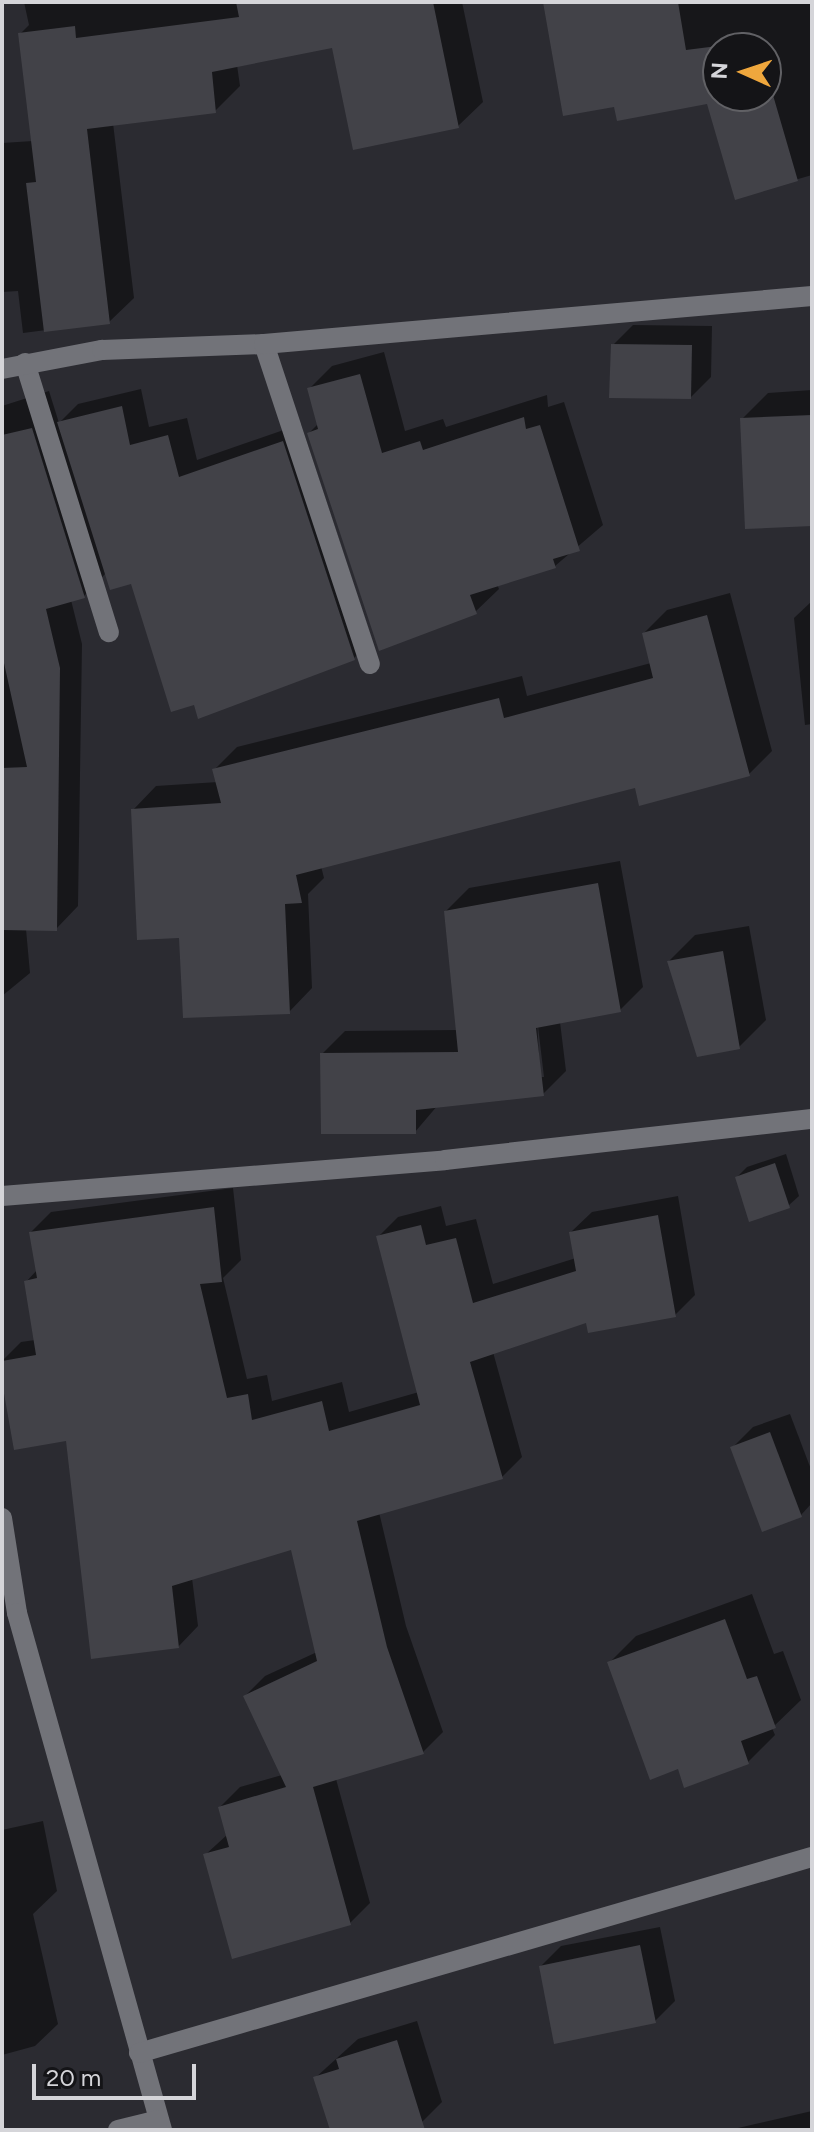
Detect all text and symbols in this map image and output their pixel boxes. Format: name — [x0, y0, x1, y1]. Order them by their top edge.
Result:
north arrow — [702, 32, 782, 112]
text: N — [706, 62, 733, 80]
scale bar — [36, 2048, 200, 2098]
text: 20 m — [46, 2063, 101, 2092]

